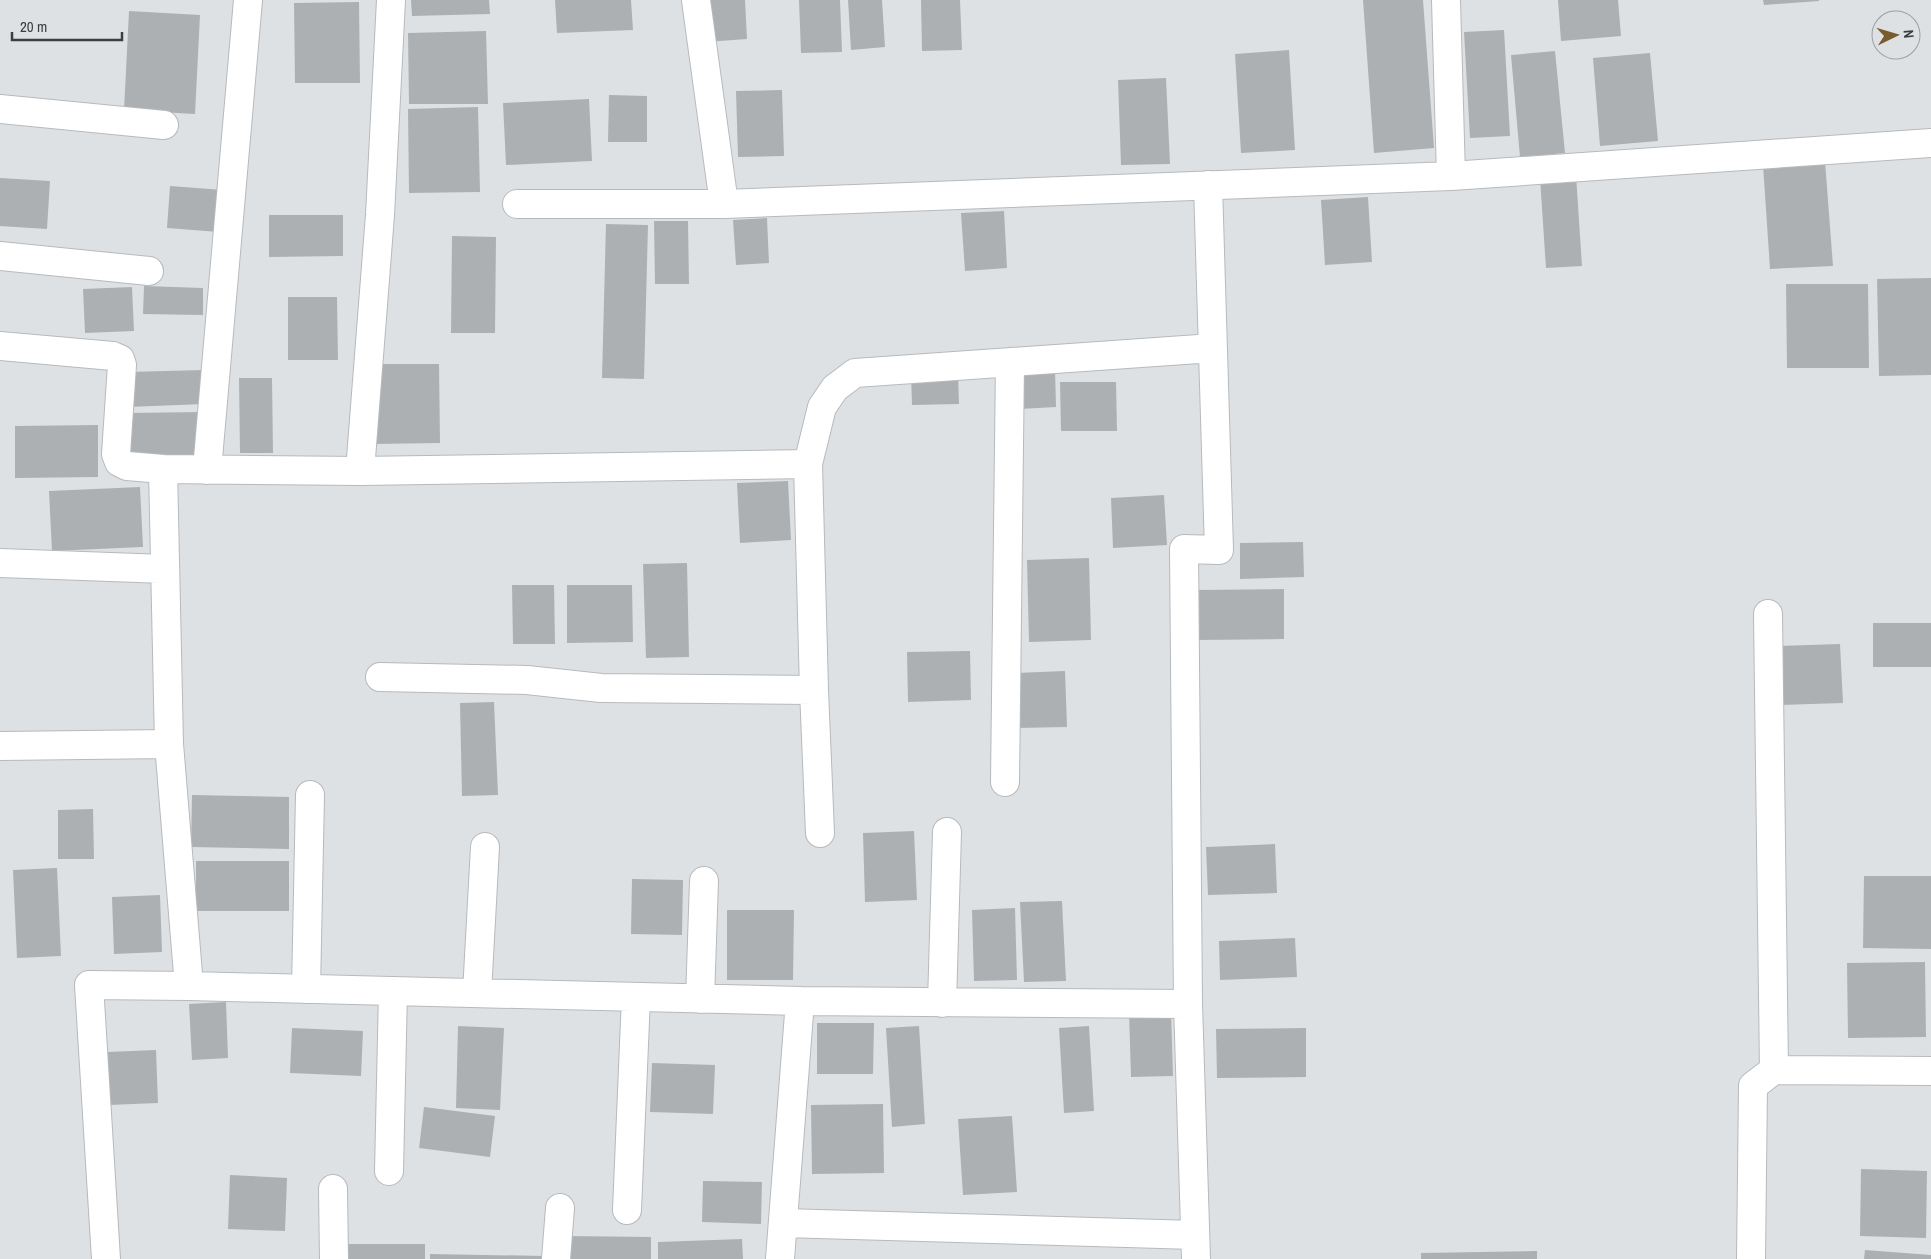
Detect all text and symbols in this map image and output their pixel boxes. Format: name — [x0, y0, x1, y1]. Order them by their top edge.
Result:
scale bar — [12, 10, 122, 42]
north arrow — [1871, 10, 1921, 60]
text: 20 m — [20, 16, 47, 37]
text: N — [1900, 29, 1918, 39]

